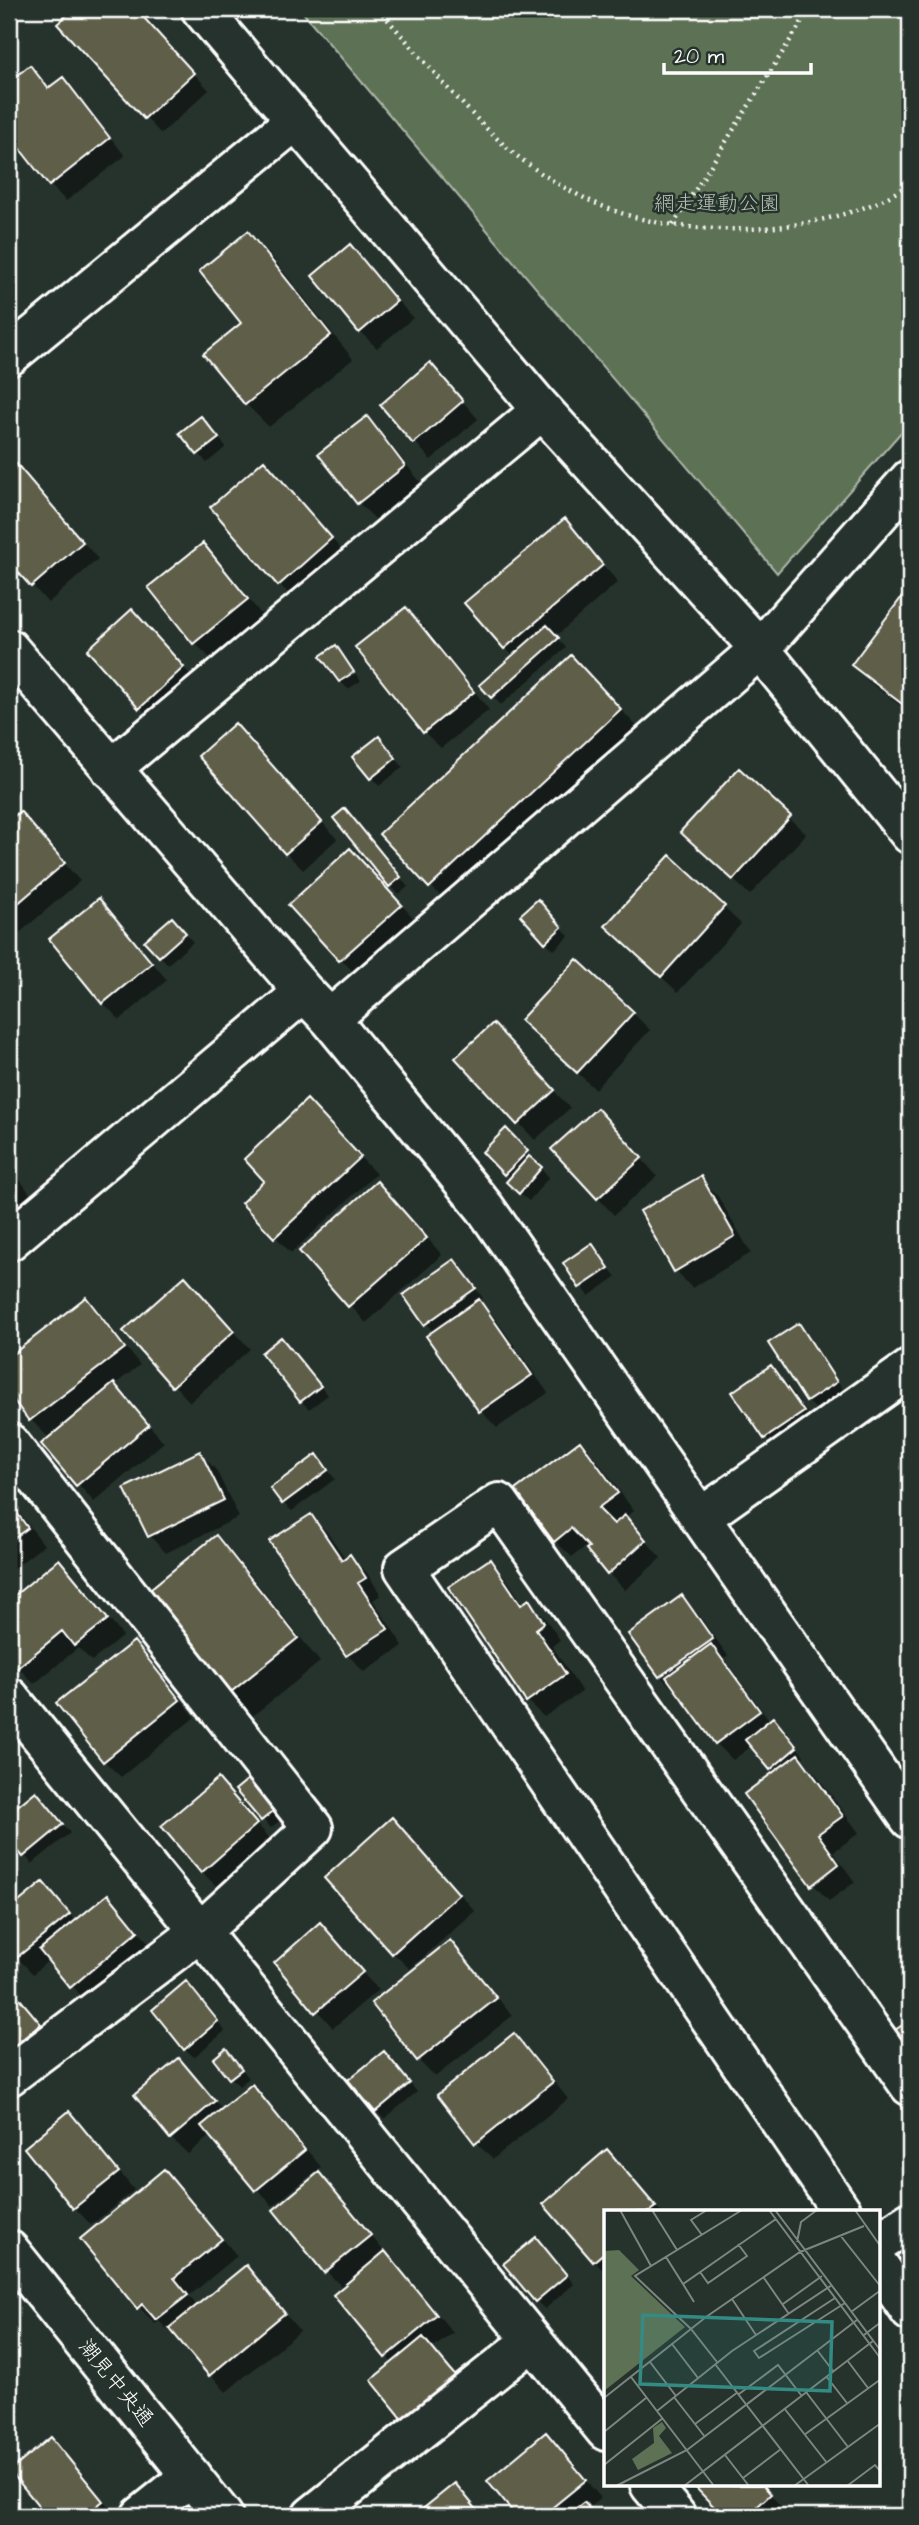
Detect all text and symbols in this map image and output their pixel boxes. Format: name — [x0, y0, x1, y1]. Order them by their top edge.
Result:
scale bar — [664, 32, 810, 76]
text: 20 m — [674, 42, 725, 71]
park label: 網走運動公園 — [654, 189, 780, 218]
inset map — [604, 2210, 880, 2486]
street label: 潮見中央通 — [72, 2333, 160, 2433]

